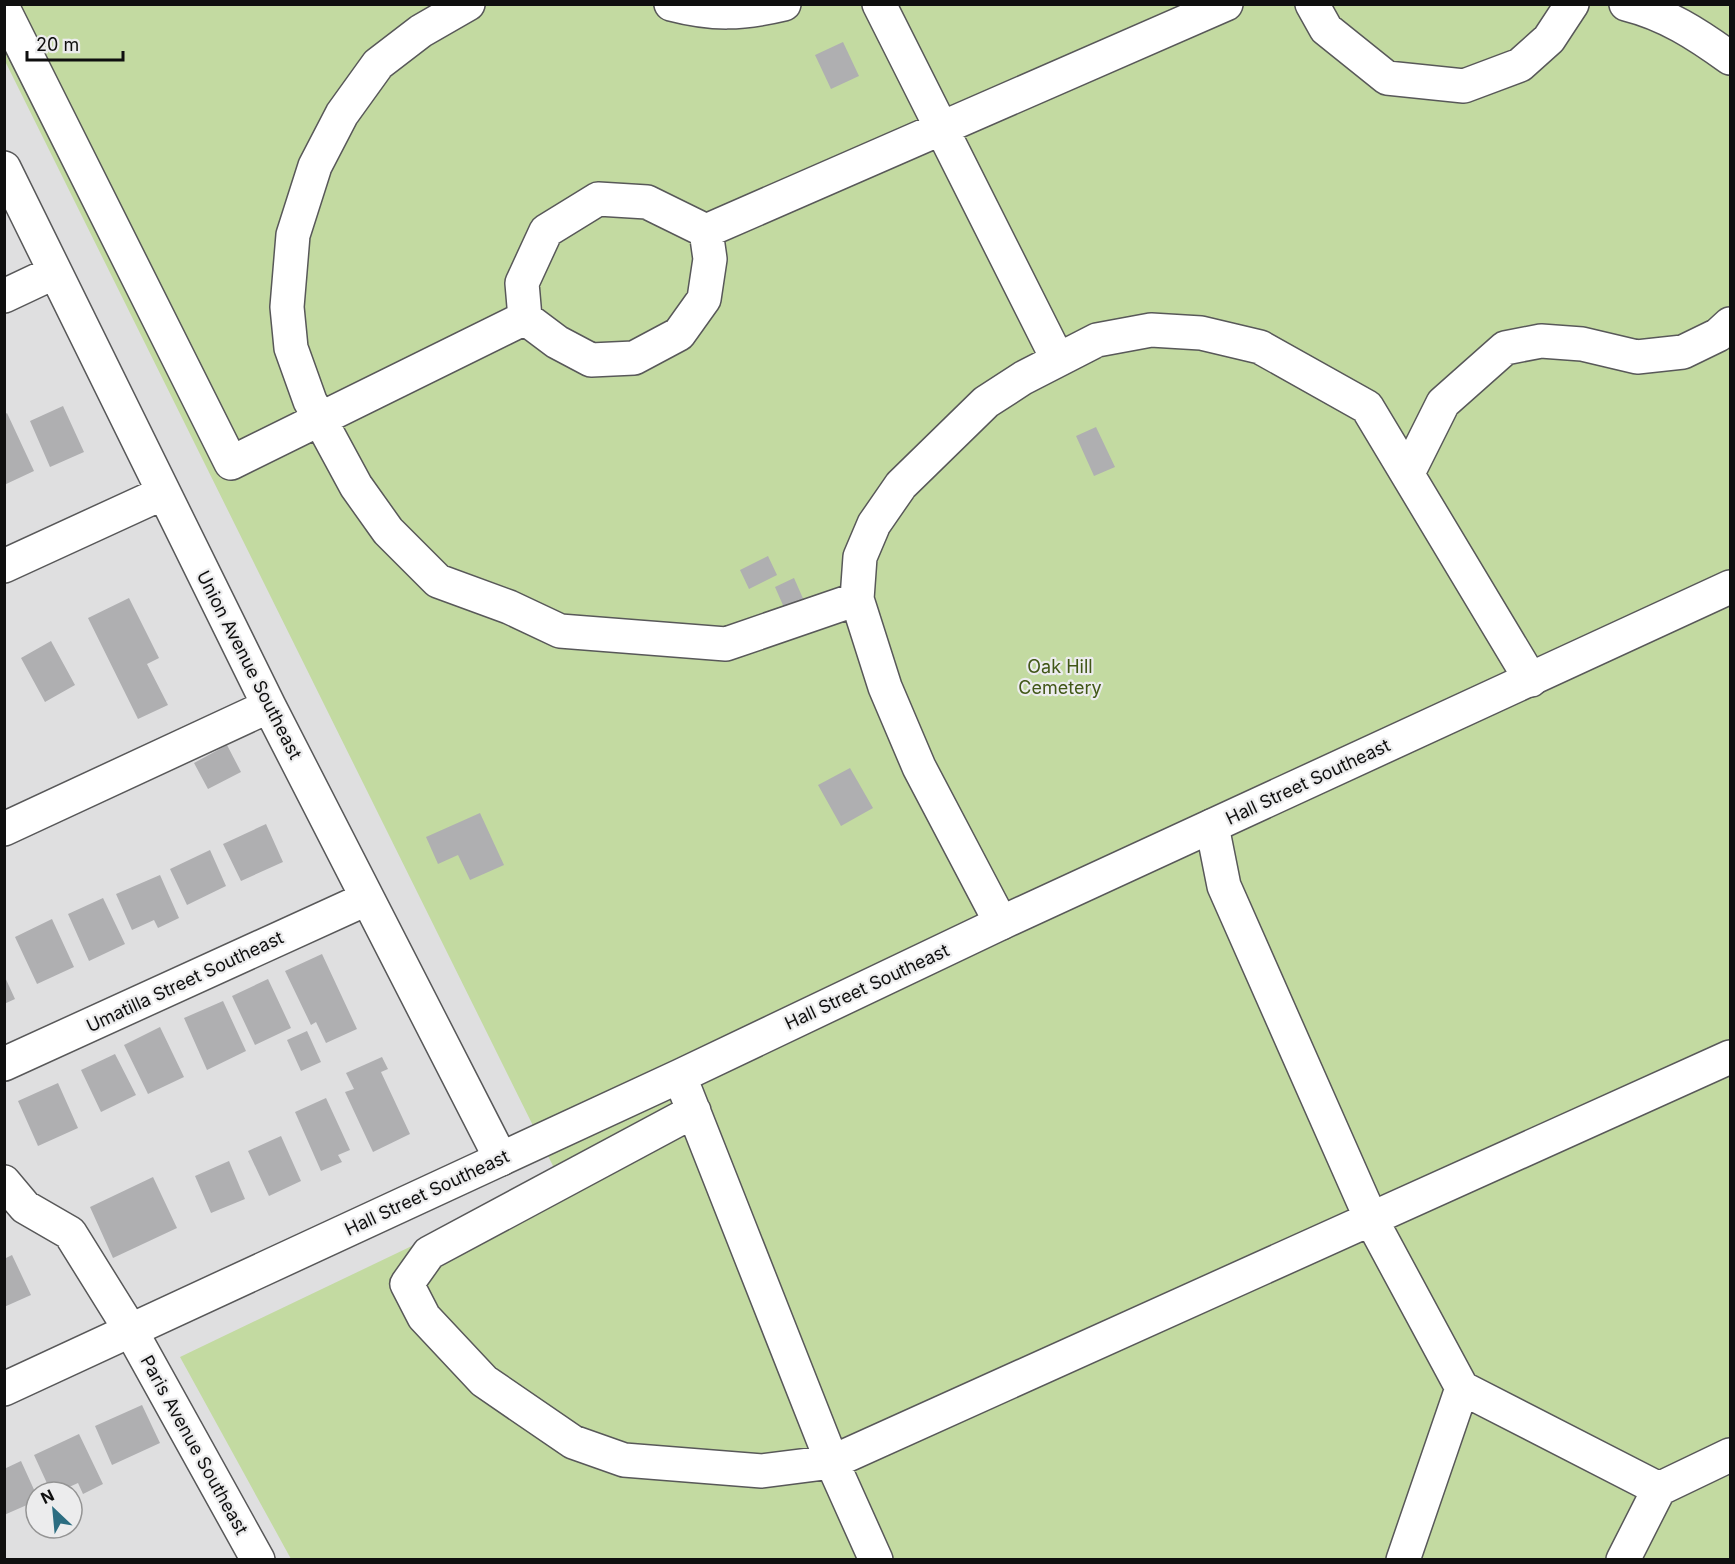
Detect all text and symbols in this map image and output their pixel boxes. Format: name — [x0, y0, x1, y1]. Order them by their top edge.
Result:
scale bar — [27, 24, 123, 62]
text: 20 m — [36, 34, 79, 55]
street label: Union Avenue Southeast — [193, 567, 306, 763]
park label: Oak Hill Cemetery — [1018, 656, 1102, 698]
street label: Hall Street Southeast — [1222, 734, 1393, 829]
street label: Umatilla Street Southeast — [83, 927, 287, 1036]
street label: Hall Street Southeast — [781, 939, 952, 1034]
street label: Hall Street Southeast — [341, 1145, 512, 1240]
street label: Paris Avenue Southeast — [136, 1352, 253, 1538]
north arrow — [24, 1480, 84, 1540]
text: N — [38, 1485, 57, 1508]

